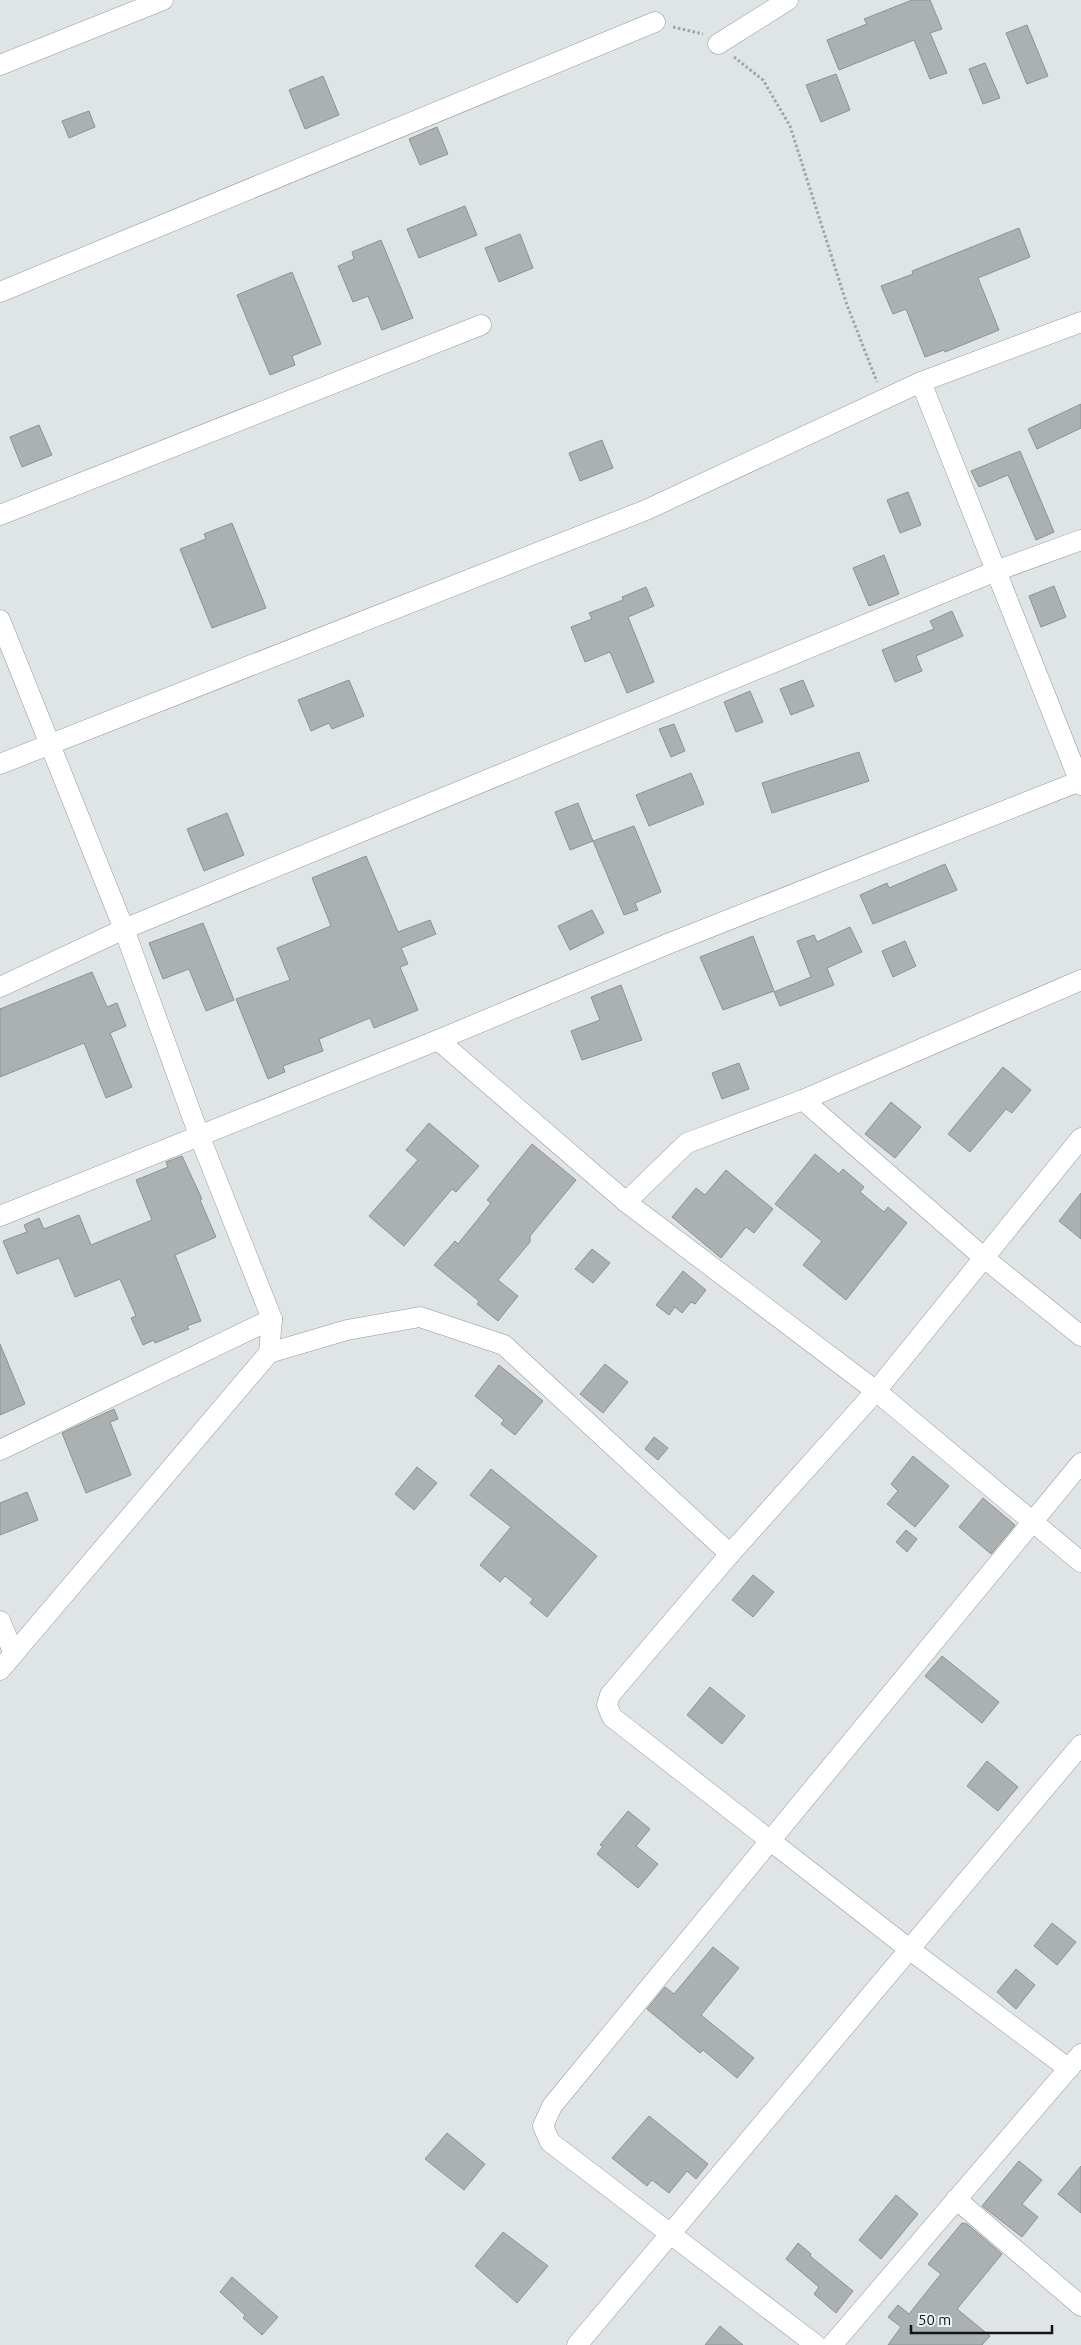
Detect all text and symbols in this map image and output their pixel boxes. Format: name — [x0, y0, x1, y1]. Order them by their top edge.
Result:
scale bar — [911, 2302, 1052, 2334]
text: 50 m — [918, 2311, 951, 2328]

